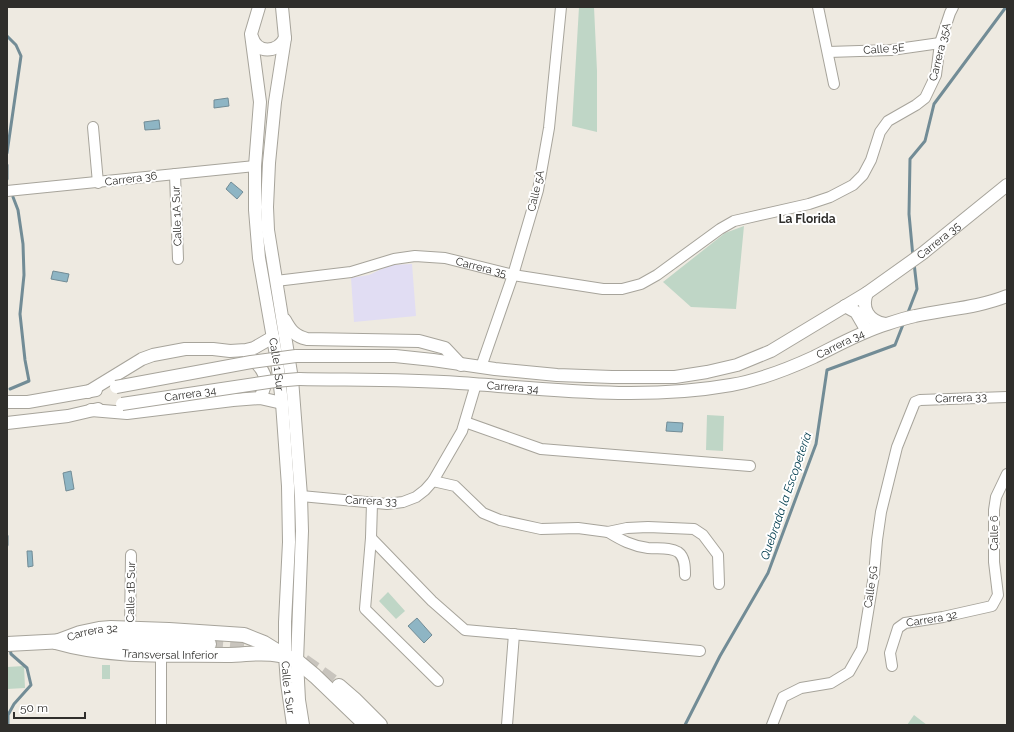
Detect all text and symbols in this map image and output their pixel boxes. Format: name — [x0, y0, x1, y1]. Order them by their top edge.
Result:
street label: Carrera 35A — [926, 21, 954, 82]
street label: Calle 5E — [863, 41, 905, 57]
street label: Calle 5A — [525, 168, 547, 213]
street label: Carrera 36 — [104, 169, 158, 189]
street label: Calle 1A Sur — [169, 185, 185, 246]
district label: La Florida — [778, 212, 836, 226]
street label: Carrera 35 — [914, 219, 963, 262]
street label: Carrera 35 — [454, 254, 508, 280]
street label: Carrera 34 — [814, 327, 866, 361]
street label: Calle 1 Sur — [267, 337, 287, 392]
street label: Carrera 34 — [486, 379, 539, 395]
street label: Carrera 34 — [163, 383, 217, 404]
street label: Carrera 33 — [935, 391, 987, 405]
water label: Quebrada la Escopetería — [758, 430, 814, 562]
street label: Carrera 33 — [345, 494, 397, 508]
street label: Calle 6 — [988, 515, 1001, 551]
street label: Calle 1B Sur — [124, 561, 138, 622]
street label: Calle 5G — [862, 565, 880, 609]
street label: Carrera 32 — [905, 607, 959, 629]
street label: Carrera 32 — [65, 621, 118, 644]
street label: Transversal Inferior — [122, 647, 218, 661]
street label: Calle 1 Sur — [279, 660, 298, 715]
scale bar — [14, 694, 85, 720]
text: 50 m — [20, 701, 48, 715]

